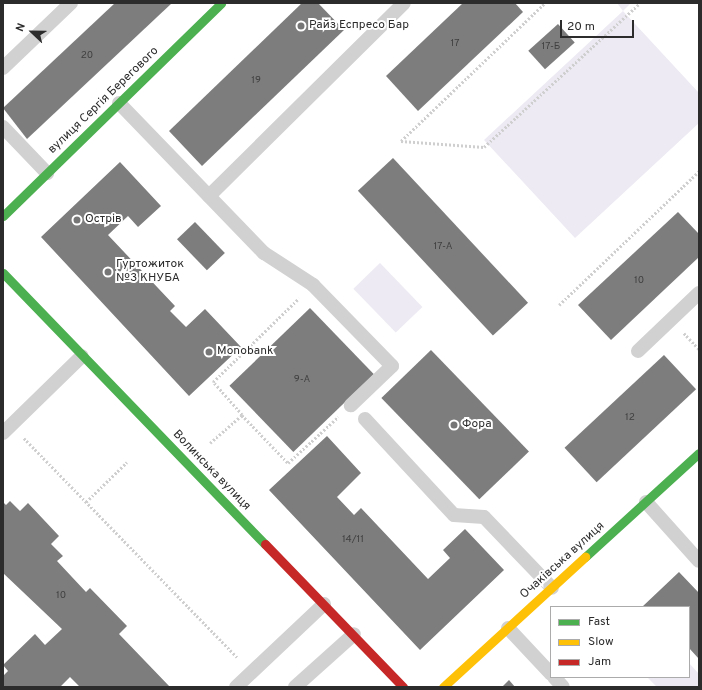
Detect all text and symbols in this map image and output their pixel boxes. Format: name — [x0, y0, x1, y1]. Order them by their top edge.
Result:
north arrow — [12, 12, 52, 52]
scale bar — [562, 12, 636, 38]
place label: Райз Еспресо Бар — [309, 19, 409, 33]
text: 20 m — [567, 19, 595, 35]
text: N — [13, 21, 29, 34]
marker: Райз Еспресо Бар — [296, 21, 306, 31]
house number: 17 — [451, 38, 459, 50]
house number: 17-Б — [542, 41, 560, 53]
street label: вулиця Сергія Берегового — [46, 44, 162, 158]
house number: 20 — [81, 50, 93, 62]
house number: 19 — [251, 75, 261, 87]
place label: Острів — [85, 213, 122, 227]
marker: Острів — [72, 215, 82, 225]
house number: 17-А — [433, 241, 453, 253]
place label: Гуртожиток №3 КНУБА — [116, 258, 184, 286]
marker: Гуртожиток №3 КНУБА — [103, 267, 113, 277]
house number: 10 — [634, 275, 644, 287]
place label: Monobank — [217, 345, 273, 359]
marker: Monobank — [204, 347, 214, 357]
house number: 9-А — [294, 374, 310, 386]
house number: 12 — [625, 412, 635, 424]
place label: Фора — [462, 418, 491, 432]
marker: Фора — [449, 420, 459, 430]
street label: Волинська вулиця — [169, 428, 253, 514]
street label: Очаківська вулиця — [518, 519, 608, 603]
house number: 14/11 — [342, 534, 364, 546]
house number: 10 — [56, 590, 66, 602]
legend — [550, 606, 690, 678]
text: Fast — [588, 614, 610, 630]
text: Slow — [588, 634, 614, 650]
text: Jam — [588, 654, 611, 670]

